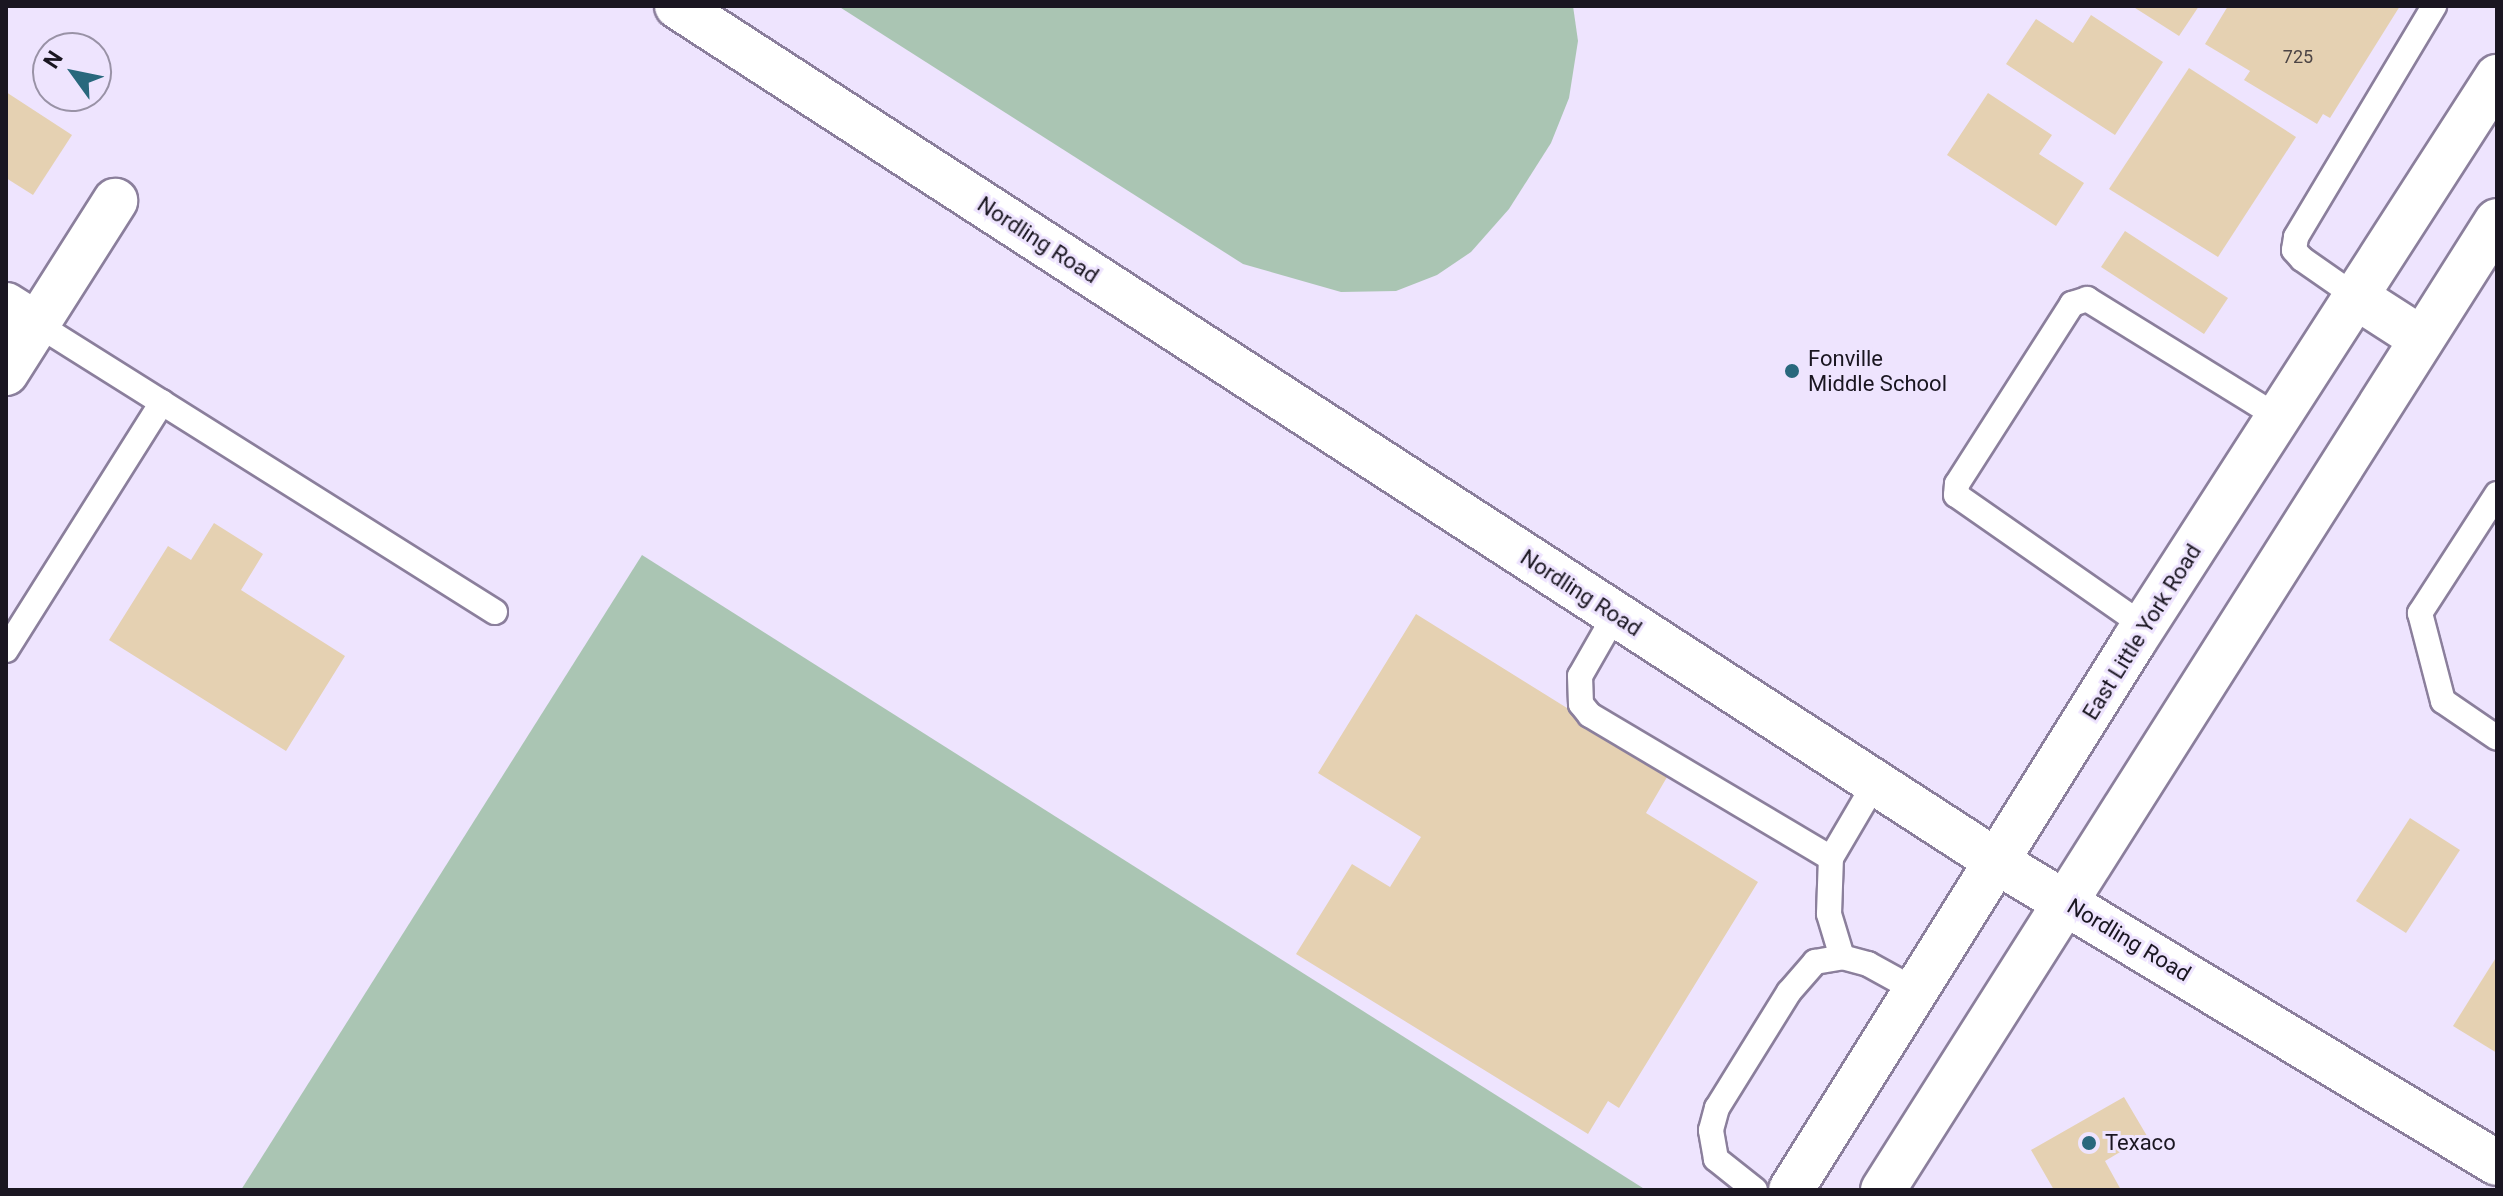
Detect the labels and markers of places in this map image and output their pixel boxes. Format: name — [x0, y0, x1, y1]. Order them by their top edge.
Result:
place label: Fonville Middle School — [1808, 345, 1947, 396]
marker: Fonville Middle School — [1783, 362, 1801, 380]
place label: Texaco — [2105, 1130, 2176, 1156]
marker: Texaco — [2080, 1134, 2098, 1152]

